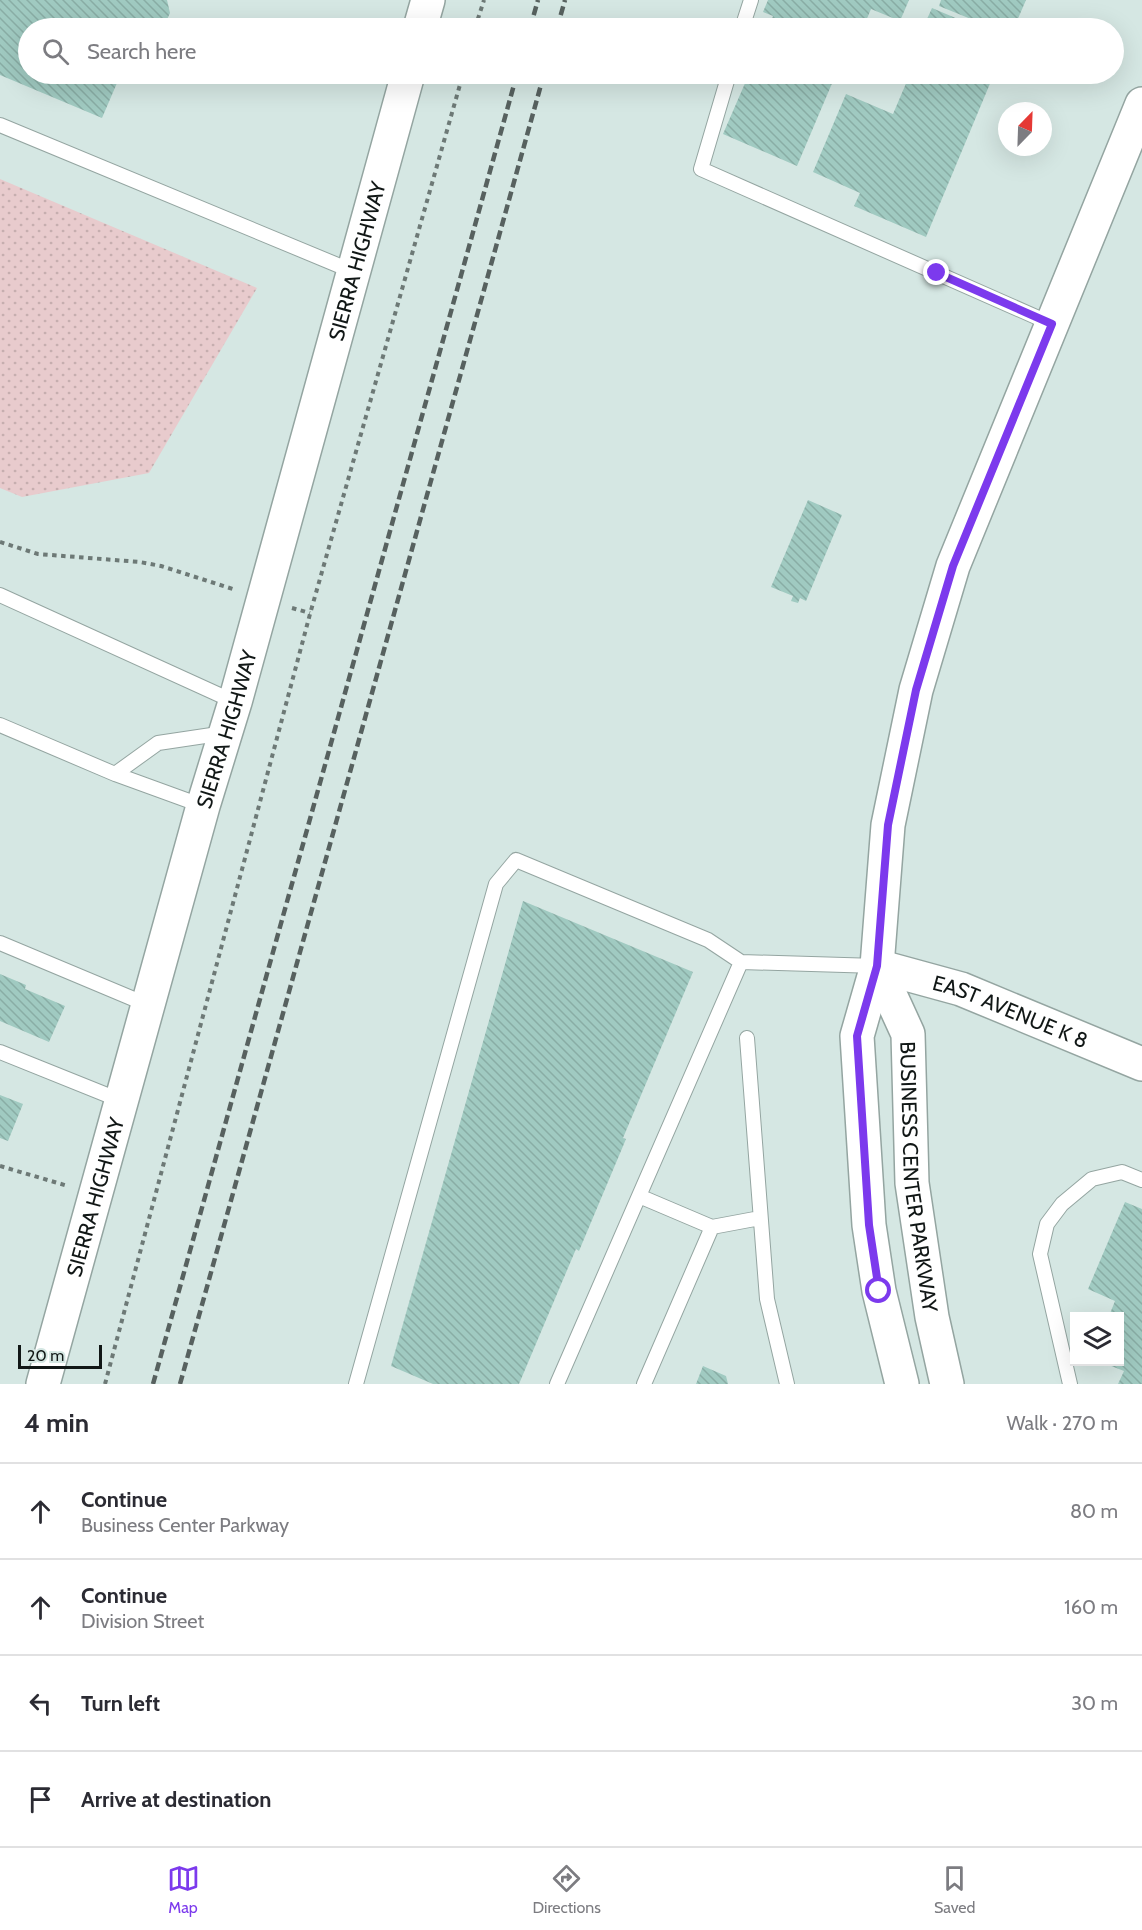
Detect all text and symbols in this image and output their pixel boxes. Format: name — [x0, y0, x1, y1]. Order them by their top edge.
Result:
search box — [18, 18, 1124, 84]
icon: search — [39, 35, 72, 68]
text: Search here — [87, 38, 196, 65]
north arrow — [998, 102, 1052, 156]
street label: SIERRA HIGHWAY — [323, 178, 391, 343]
route end — [923, 259, 949, 285]
street label: SIERRA HIGHWAY — [191, 646, 262, 811]
street label: EAST AVENUE K 8 — [930, 969, 1092, 1053]
street label: BUSINESS CENTER PARKWAY — [896, 1041, 944, 1315]
street label: SIERRA HIGHWAY — [61, 1114, 129, 1279]
route start — [865, 1277, 891, 1303]
map controls — [1070, 1312, 1124, 1366]
button: layers — [1070, 1312, 1124, 1366]
scale bar — [18, 1342, 102, 1370]
text: 20 m — [27, 1346, 64, 1365]
text: 4 min — [24, 1407, 89, 1439]
text: Walk · 270 m — [1006, 1411, 1118, 1435]
text: Continue — [81, 1486, 167, 1513]
icon: ahead — [24, 1495, 57, 1528]
text: 80 m — [1070, 1499, 1118, 1523]
text: Business Center Parkway — [81, 1513, 289, 1537]
text: Continue — [81, 1582, 167, 1609]
icon: ahead — [24, 1591, 57, 1624]
text: 160 m — [1064, 1595, 1118, 1619]
text: Division Street — [81, 1609, 204, 1633]
icon: left — [24, 1687, 57, 1720]
text: Turn left — [81, 1690, 160, 1717]
text: 30 m — [1071, 1691, 1118, 1715]
icon: arrive — [24, 1783, 57, 1816]
text: Arrive at destination — [81, 1786, 271, 1813]
tab: Map — [167, 1862, 200, 1917]
tab: Directions — [533, 1862, 601, 1917]
tab: Saved — [934, 1862, 975, 1917]

